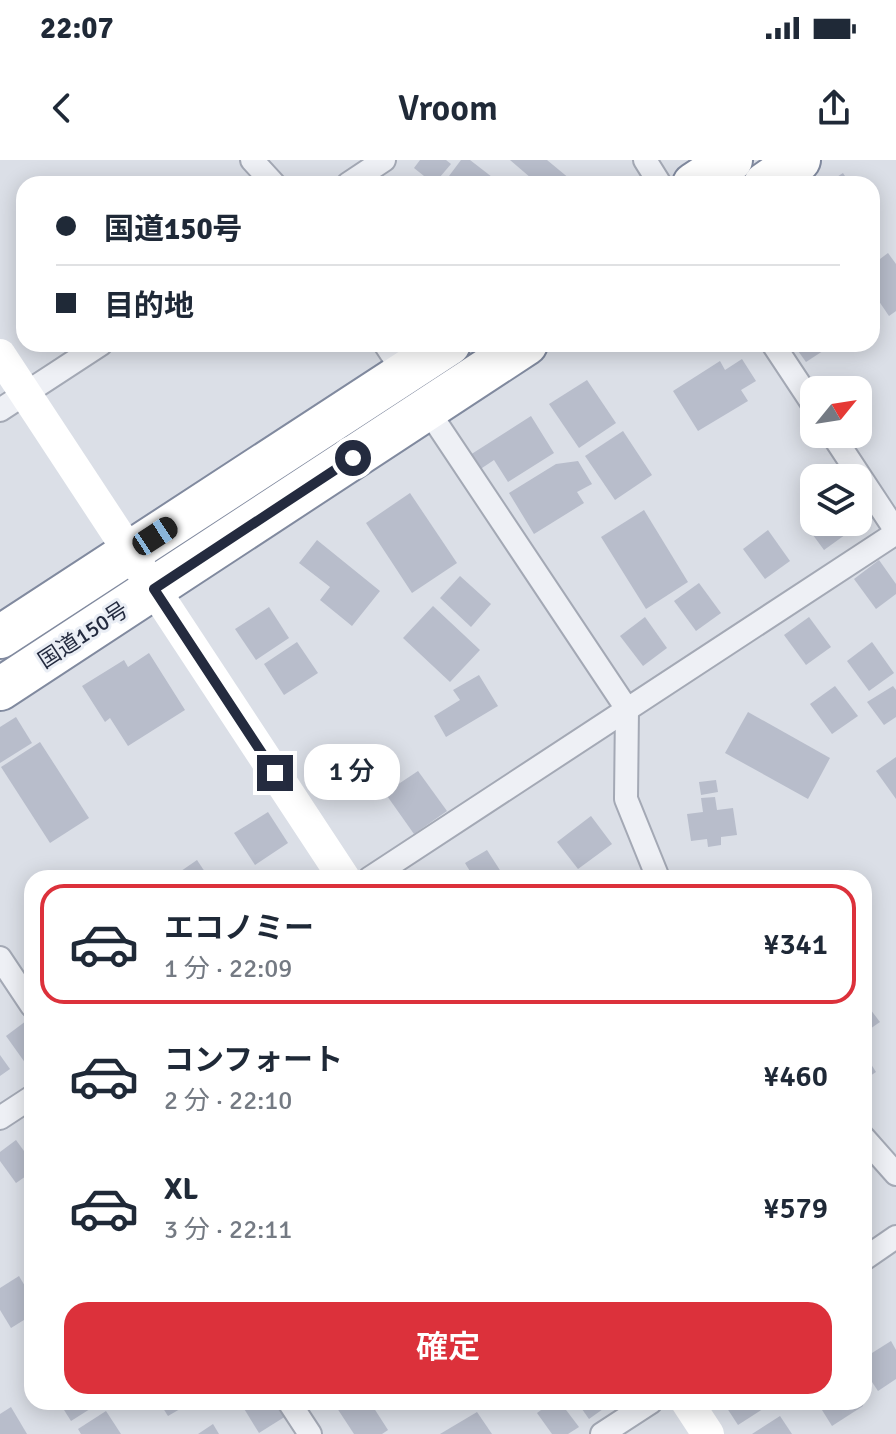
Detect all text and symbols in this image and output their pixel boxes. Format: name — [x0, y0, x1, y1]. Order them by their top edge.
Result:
text: 22:07 — [40, 10, 114, 47]
icon: back — [40, 86, 84, 130]
text: Vroom — [398, 86, 498, 131]
icon: share — [812, 86, 856, 130]
text: 国道150号 — [104, 211, 243, 248]
text: 目的地 — [104, 288, 194, 325]
north arrow — [800, 376, 872, 448]
map controls — [800, 376, 872, 536]
route start — [335, 440, 371, 476]
button: layers — [800, 464, 872, 536]
car — [128, 513, 182, 559]
street label: 国道150号 — [33, 596, 133, 674]
callout: 1 分 — [303, 745, 399, 801]
route end — [257, 755, 293, 791]
text: 1 分 — [329, 756, 375, 788]
icon: car — [68, 908, 140, 980]
text: エコノミー — [164, 910, 314, 947]
text: ¥341 — [763, 926, 828, 963]
text: 1 分 · 22:09 — [164, 953, 292, 985]
icon: car — [68, 1040, 140, 1112]
text: コンフォート — [164, 1042, 343, 1079]
text: ¥460 — [763, 1058, 828, 1095]
text: 2 分 · 22:10 — [164, 1085, 292, 1117]
text: XL — [164, 1171, 198, 1208]
icon: car — [68, 1172, 140, 1244]
text: ¥579 — [763, 1190, 828, 1227]
text: 3 分 · 22:11 — [164, 1214, 292, 1246]
button: 確定 — [64, 1302, 832, 1394]

